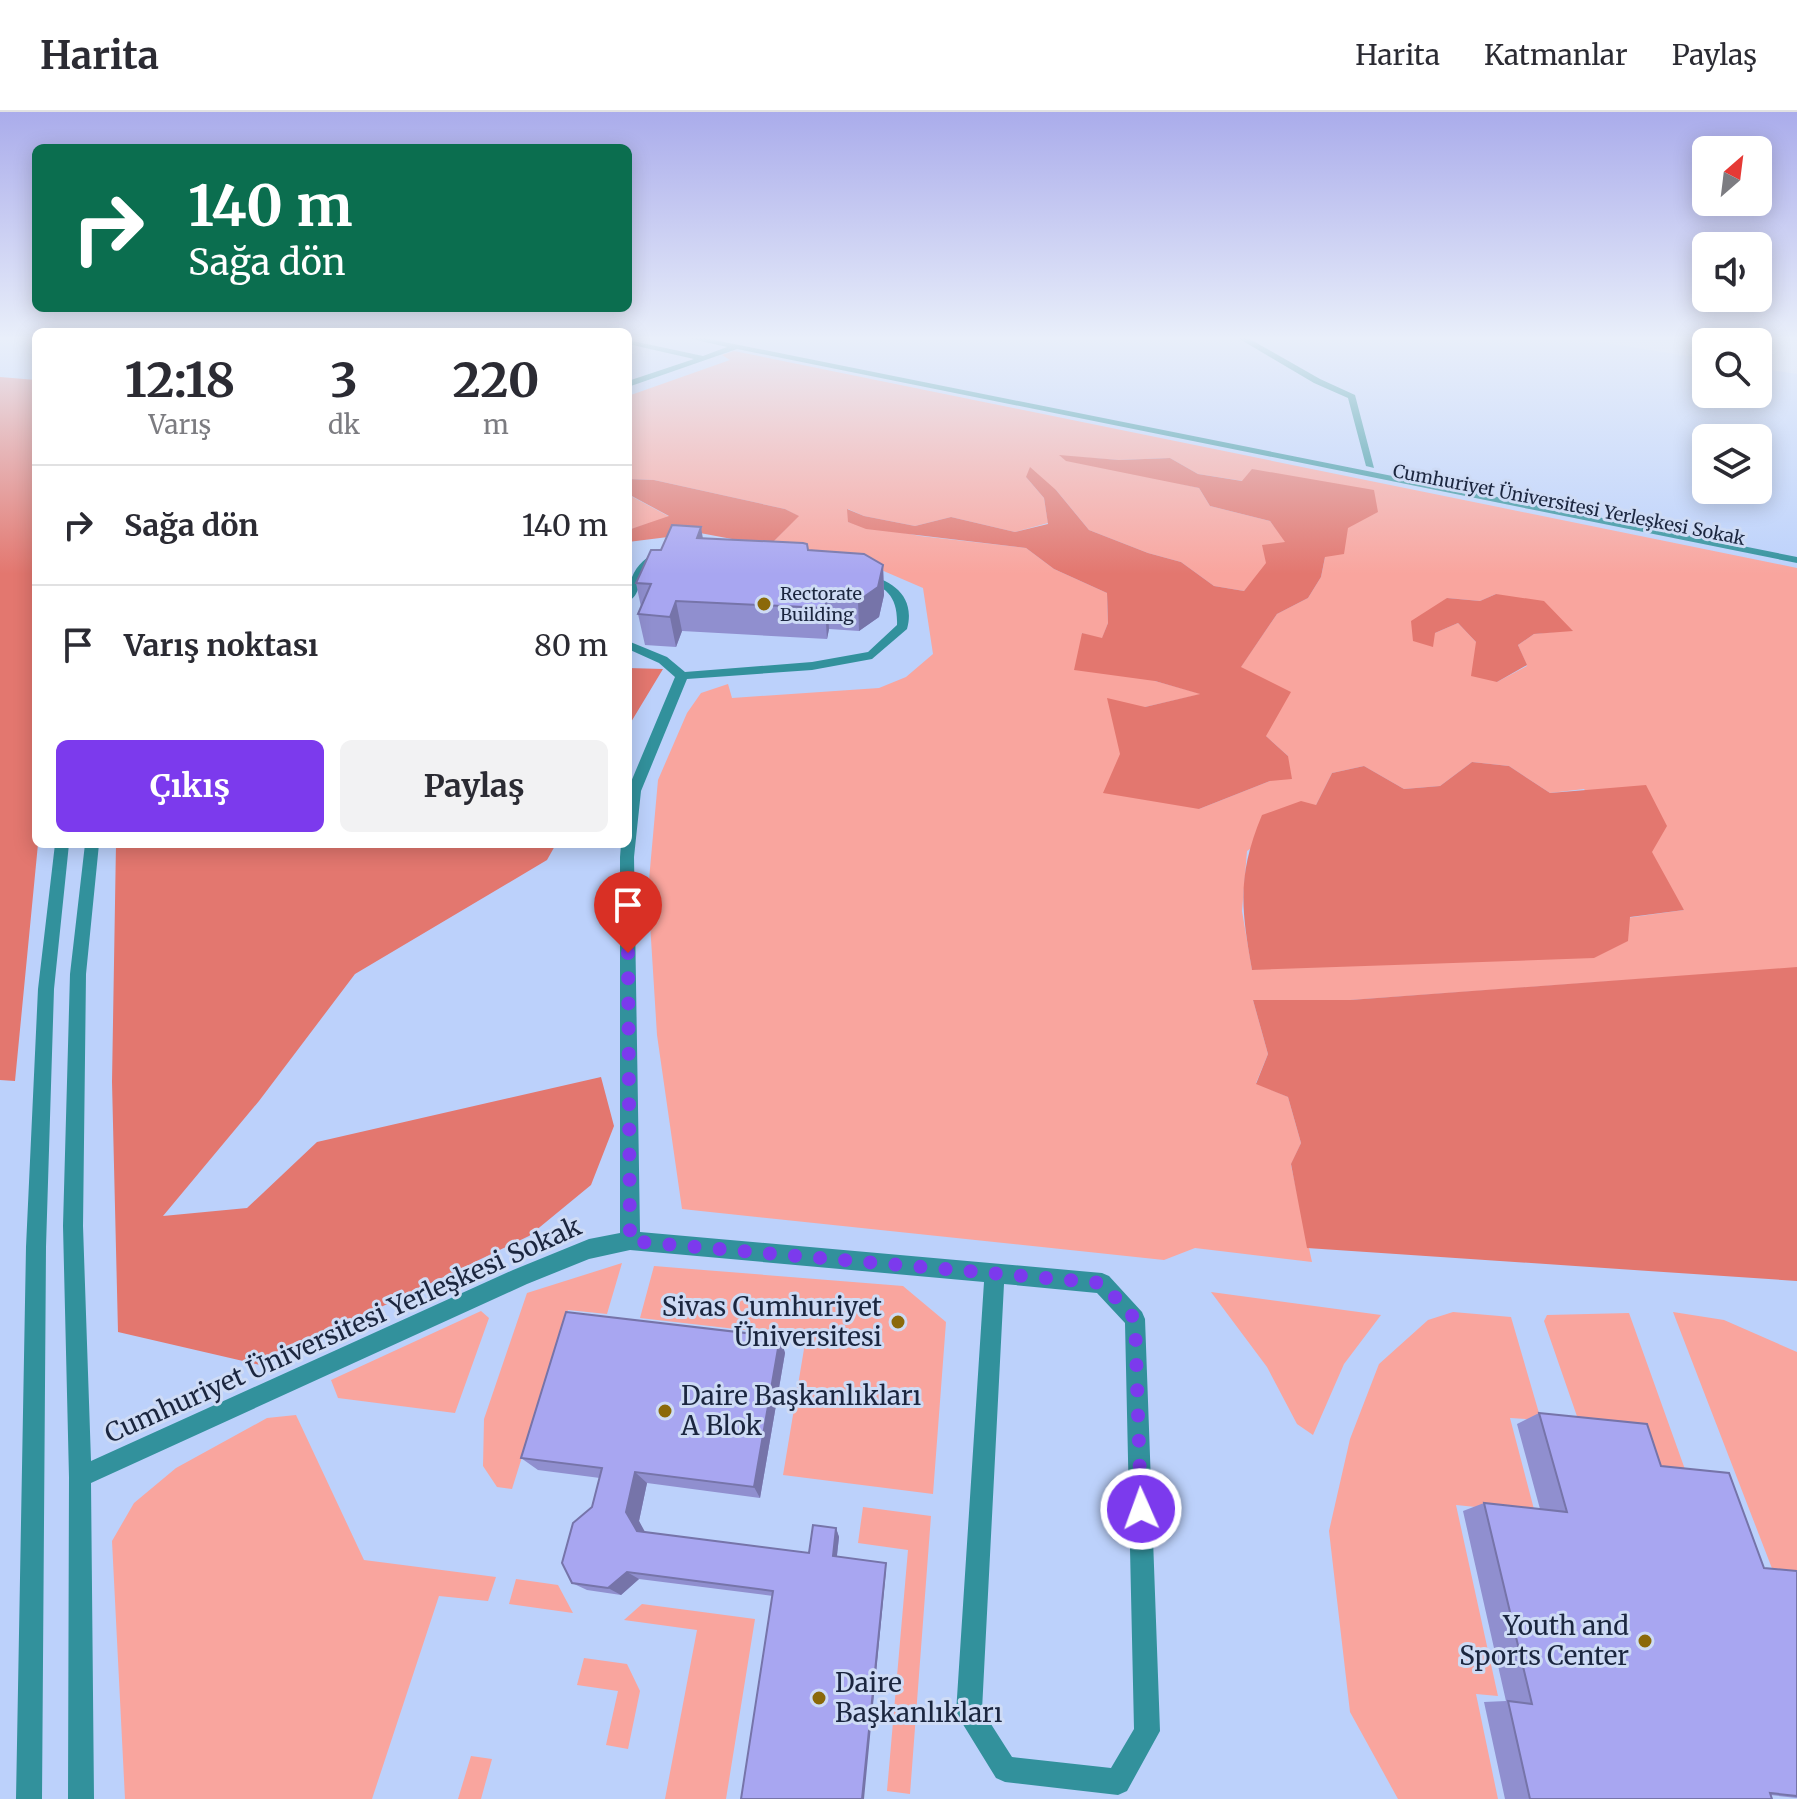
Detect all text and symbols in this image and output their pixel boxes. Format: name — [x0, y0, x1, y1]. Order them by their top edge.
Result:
text: Harita — [40, 32, 159, 79]
text: Harita — [1355, 37, 1440, 73]
text: Katmanlar — [1484, 37, 1628, 73]
text: Paylaş — [1672, 37, 1757, 73]
north arrow — [1692, 136, 1772, 216]
map controls — [1692, 136, 1772, 504]
text: 140 m — [188, 171, 353, 241]
icon: right — [56, 176, 160, 280]
button: sound — [1692, 232, 1772, 312]
text: Sağa dön — [188, 240, 346, 285]
button: search — [1692, 328, 1772, 408]
text: 12:18 — [124, 350, 235, 410]
text: 3 — [330, 350, 358, 410]
text: 220 — [452, 350, 540, 410]
text: Varış — [149, 408, 211, 441]
text: dk — [328, 408, 360, 441]
text: m — [483, 408, 509, 441]
button: layers — [1692, 424, 1772, 504]
street label: Cumhuriyet Üniversitesi Yerleşkesi Sokak — [1391, 459, 1748, 550]
icon: right — [56, 503, 100, 547]
text: Sağa dön — [124, 506, 259, 544]
text: 140 m — [522, 506, 608, 544]
place label: Rectorate Building — [780, 582, 862, 626]
marker: Rectorate Building — [755, 595, 773, 613]
icon: arrive — [56, 623, 100, 667]
text: Varış noktası — [124, 626, 318, 664]
text: 80 m — [534, 626, 608, 664]
button: Çıkış — [56, 740, 324, 832]
button: Paylaş — [340, 740, 608, 832]
pin — [594, 871, 662, 953]
icon: arrive — [606, 883, 650, 927]
street label: Cumhuriyet Üniversitesi Yerleşkesi Sokak — [100, 1209, 587, 1450]
place label: Sivas Cumhuriyet Üniversitesi — [662, 1290, 882, 1353]
marker: Sivas Cumhuriyet Üniversitesi — [889, 1313, 907, 1331]
place label: Daire Başkanlıkları A Blok — [680, 1379, 921, 1442]
marker: Daire Başkanlıkları A Blok — [656, 1402, 674, 1420]
position arrow — [1099, 1467, 1183, 1551]
place label: Youth and Sports Center — [1459, 1609, 1629, 1672]
marker: Youth and Sports Center — [1636, 1632, 1654, 1650]
place label: Daire Başkanlıkları — [835, 1666, 1002, 1729]
marker: Daire Başkanlıkları — [810, 1689, 828, 1707]

